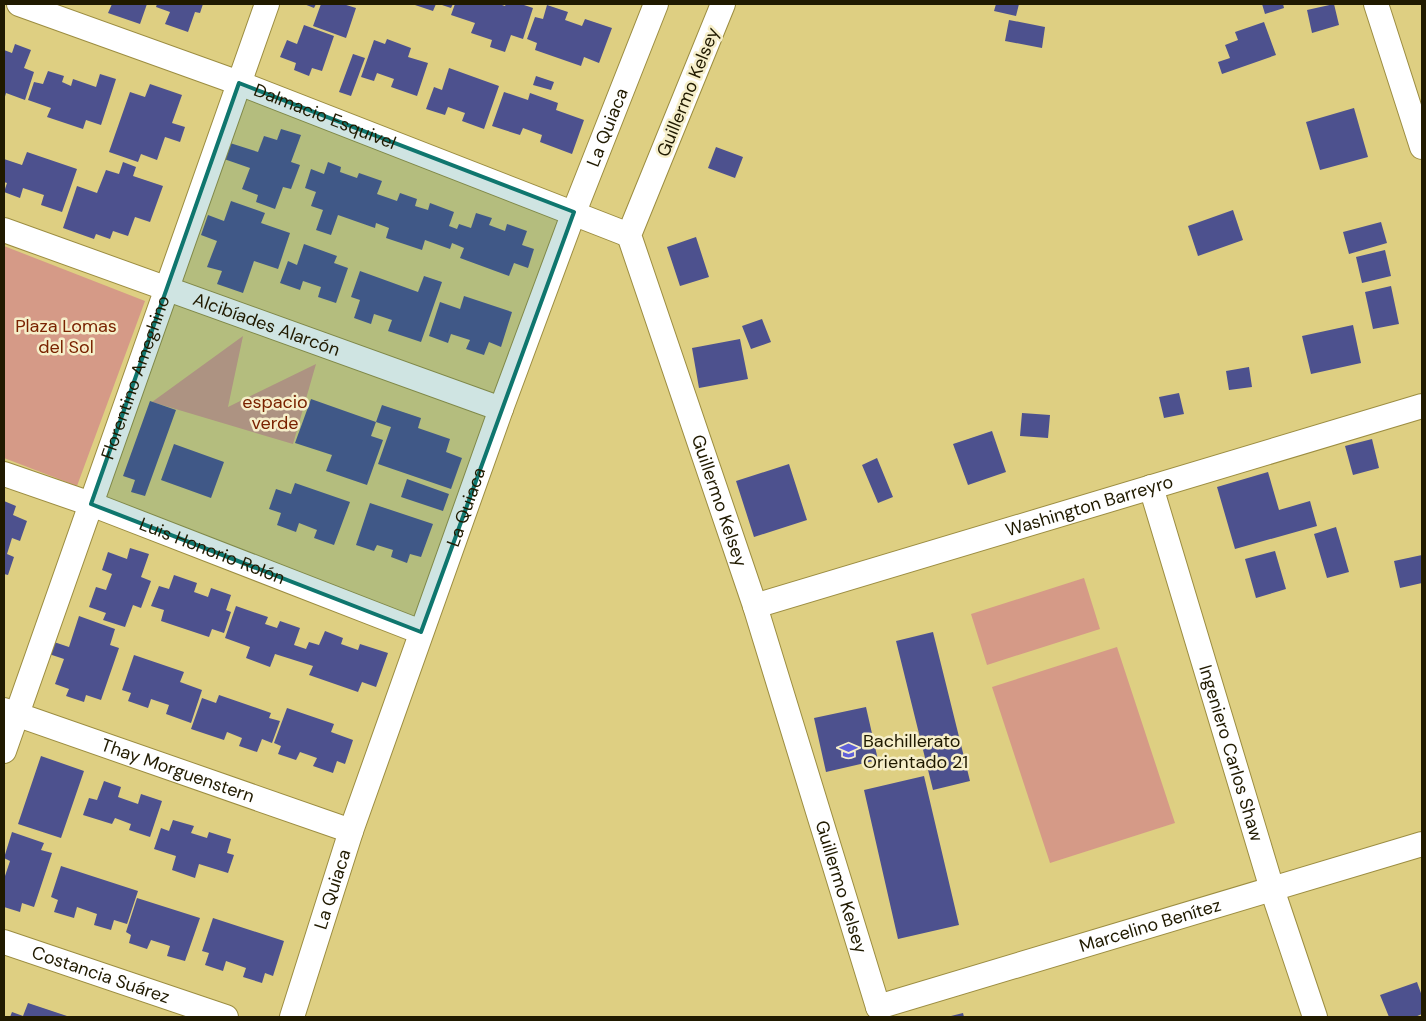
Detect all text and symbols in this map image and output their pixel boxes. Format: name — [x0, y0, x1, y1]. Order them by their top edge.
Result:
street label: Guillermo Kelsey — [651, 24, 725, 160]
street label: Dalmacio Esquivel — [250, 78, 399, 155]
street label: La Quiaca — [581, 85, 634, 170]
street label: Alcibíades Alarcón — [190, 287, 343, 362]
street label: Florentino Ameghino — [96, 292, 175, 463]
park label: Plaza Lomas del Sol — [15, 314, 117, 359]
park label: espacio verde — [242, 390, 308, 435]
street label: Guillermo Kelsey — [686, 432, 753, 570]
street label: La Quiaca — [441, 464, 491, 550]
street label: Washington Barreyro — [1003, 469, 1176, 542]
street label: Luis Honorio Rolón — [136, 512, 288, 590]
street label: Ingeniero Carlos Shaw — [1193, 662, 1269, 845]
place label: Bachillerato Orientado 21 — [863, 729, 968, 774]
street label: Thay Morguenstern — [98, 733, 258, 808]
school or university icon: Bachillerato Orientado 21 — [839, 741, 859, 761]
street label: Guillermo Kelsey — [809, 817, 873, 956]
street label: La Quiaca — [309, 846, 356, 932]
street label: Marcelino Benítez — [1076, 893, 1224, 958]
street label: Costancia Suárez — [29, 940, 173, 1009]

